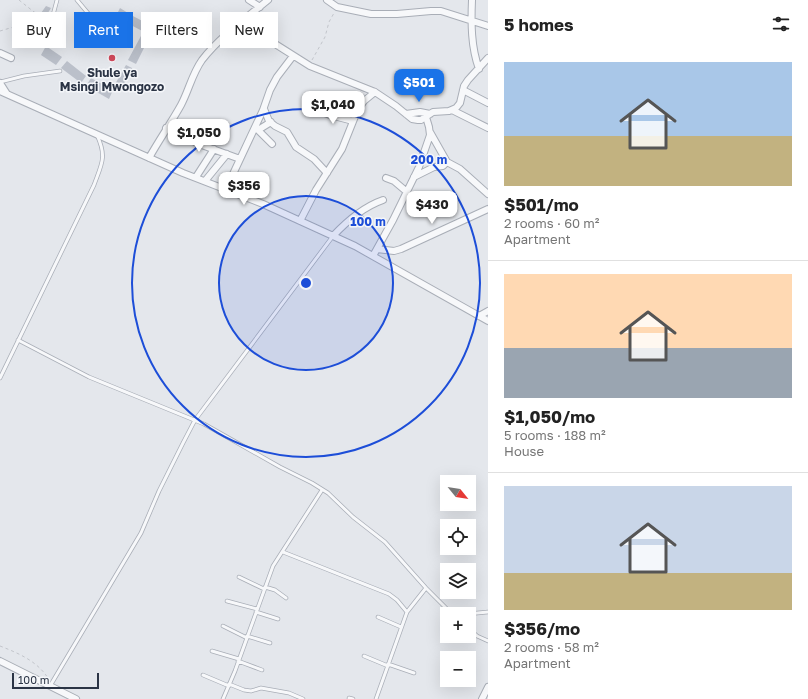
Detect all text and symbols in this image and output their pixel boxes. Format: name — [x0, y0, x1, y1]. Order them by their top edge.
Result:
chip: Buy — [12, 12, 66, 48]
chip: Rent — [74, 12, 133, 48]
chip: Filters — [141, 12, 212, 48]
chip: New — [220, 12, 278, 48]
icon: filters — [770, 13, 792, 35]
text: 5 homes — [504, 14, 574, 35]
marker: Shule ya Msingi Mwongozo — [107, 53, 117, 63]
place label: Shule ya Msingi Mwongozo — [60, 65, 164, 94]
pin: $501 — [395, 69, 443, 103]
text: $501 — [403, 74, 435, 90]
icon: home — [612, 88, 684, 160]
pin: $1,040 — [300, 91, 366, 125]
text: $1,040 — [311, 96, 355, 112]
pin: $1,050 — [166, 119, 232, 153]
text: $1,050 — [177, 124, 221, 140]
text: 200 m — [411, 152, 447, 167]
pin: $356 — [220, 172, 268, 206]
text: $356 — [228, 177, 260, 193]
pin: $430 — [408, 191, 456, 225]
text: $501/mo — [504, 194, 579, 215]
text: $430 — [415, 196, 449, 212]
text: 100 m — [350, 214, 386, 229]
text: 2 rooms · 60 m² — [504, 215, 600, 231]
text: Apartment — [504, 231, 571, 247]
centre of rings — [299, 276, 313, 290]
icon: home — [612, 300, 684, 372]
text: $1,050/mo — [504, 406, 595, 427]
text: 5 rooms · 188 m² — [504, 427, 606, 443]
text: House — [504, 443, 544, 459]
north arrow — [440, 475, 476, 511]
map controls — [440, 475, 476, 687]
icon: home — [612, 512, 684, 584]
button: locate — [440, 519, 476, 555]
button: layers — [440, 563, 476, 599]
button: + — [440, 607, 476, 643]
text: $356/mo — [504, 618, 580, 639]
text: 2 rooms · 58 m² — [504, 639, 599, 655]
button: − — [440, 651, 476, 687]
text: Apartment — [504, 655, 571, 671]
scale bar — [12, 671, 99, 690]
text: 100 m — [18, 673, 49, 686]

